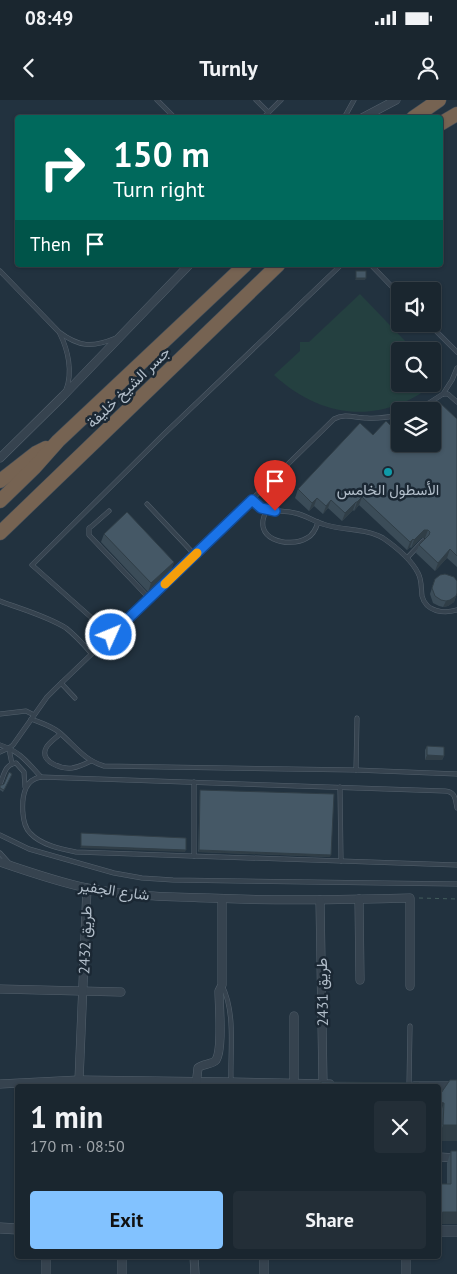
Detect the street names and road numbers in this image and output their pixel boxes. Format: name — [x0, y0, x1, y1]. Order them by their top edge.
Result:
street label: جسر الشيخ خليفة — [82, 342, 175, 433]
street label: شارع الجفير — [76, 875, 151, 906]
street label: طريق 2432 — [74, 905, 97, 975]
street label: طريق 2431 — [312, 957, 333, 1026]

